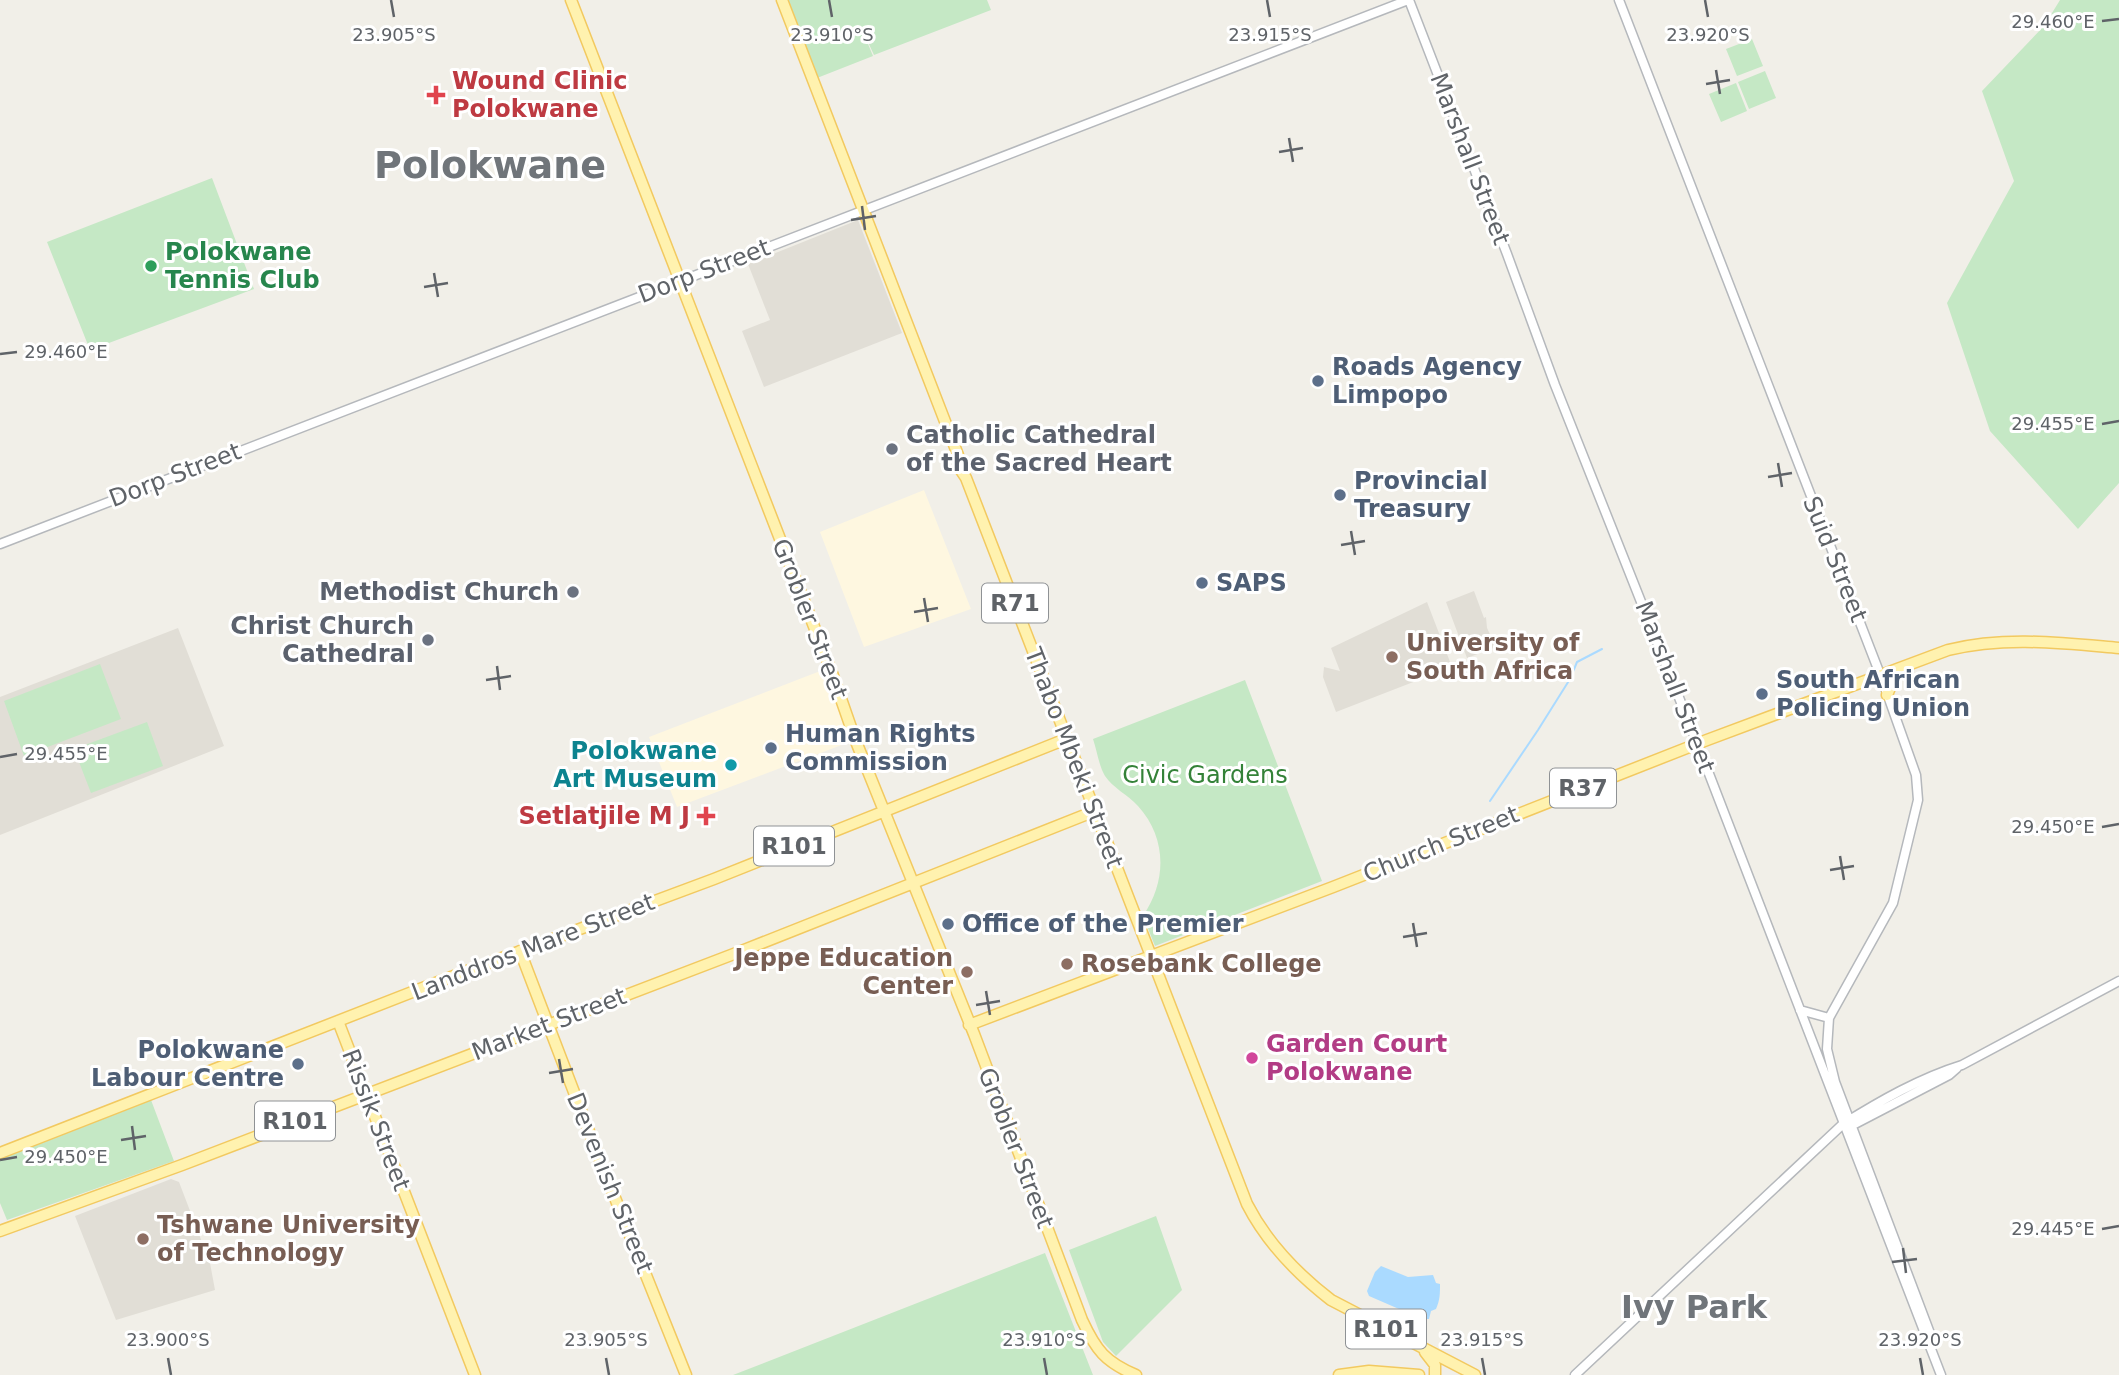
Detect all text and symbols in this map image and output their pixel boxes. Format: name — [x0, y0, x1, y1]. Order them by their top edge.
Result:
text: 29.460°E — [2011, 11, 2095, 32]
text: 23.905°S — [352, 24, 436, 45]
text: 23.910°S — [790, 24, 874, 45]
text: 23.915°S — [1228, 24, 1312, 45]
text: 23.920°S — [1666, 24, 1750, 45]
place label: Wound Clinic Polokwane — [452, 67, 627, 123]
street label: Marshall Street — [1424, 69, 1516, 249]
marker: Wound Clinic Polokwane — [426, 85, 446, 105]
district label: Polokwane — [374, 143, 606, 187]
street label: Dorp Street — [634, 233, 774, 309]
place label: Polokwane Tennis Club — [165, 238, 320, 294]
marker: Polokwane Tennis Club — [143, 258, 159, 274]
text: 29.460°E — [24, 341, 108, 362]
place label: Roads Agency Limpopo — [1332, 353, 1522, 409]
marker: Roads Agency Limpopo — [1310, 373, 1326, 389]
text: 29.455°E — [2011, 413, 2095, 434]
place label: Catholic Cathedral of the Sacred Heart — [906, 421, 1172, 477]
street label: Dorp Street — [105, 437, 245, 513]
marker: Catholic Cathedral of the Sacred Heart — [884, 441, 900, 457]
place label: Provincial Treasury — [1354, 467, 1488, 523]
marker: Provincial Treasury — [1332, 487, 1348, 503]
street label: Suid Street — [1797, 492, 1873, 626]
street label: Grobler Street — [767, 535, 853, 703]
place label: SAPS — [1216, 569, 1287, 597]
marker: SAPS — [1194, 575, 1210, 591]
place label: Methodist Church — [319, 578, 559, 606]
road number: R71 — [982, 583, 1048, 622]
marker: Methodist Church — [565, 584, 581, 600]
street label: Marshall Street — [1629, 597, 1721, 777]
place label: Christ Church Cathedral — [230, 612, 414, 668]
place label: University of South Africa — [1406, 629, 1580, 685]
marker: Christ Church Cathedral — [420, 632, 436, 648]
street label: Thabo Mbeki Street — [1019, 643, 1129, 872]
marker: University of South Africa — [1384, 649, 1400, 665]
place label: South African Policing Union — [1776, 666, 1970, 722]
marker: South African Policing Union — [1754, 686, 1770, 702]
place label: Human Rights Commission — [785, 720, 976, 776]
place label: Polokwane Art Museum — [553, 737, 717, 793]
marker: Human Rights Commission — [763, 740, 779, 756]
text: 29.455°E — [24, 743, 108, 764]
marker: Polokwane Art Museum — [723, 757, 739, 773]
park label: Civic Gardens — [1122, 761, 1288, 789]
road number: R37 — [1550, 768, 1616, 808]
street label: Church Street — [1359, 800, 1523, 888]
place label: Setlatjile M J — [519, 802, 690, 830]
marker: Setlatjile M J — [696, 806, 716, 826]
text: 29.450°E — [2011, 816, 2095, 837]
road number: R101 — [754, 826, 834, 866]
street label: Landdros Mare Street — [408, 888, 658, 1006]
place label: Office of the Premier — [962, 910, 1244, 938]
marker: Office of the Premier — [940, 916, 956, 932]
place label: Jeppe Education Center — [732, 944, 953, 1000]
place label: Rosebank College — [1081, 950, 1322, 978]
marker: Rosebank College — [1059, 956, 1075, 972]
marker: Jeppe Education Center — [959, 964, 975, 980]
street label: Market Street — [468, 982, 630, 1066]
place label: Garden Court Polokwane — [1266, 1030, 1447, 1086]
place label: Polokwane Labour Centre — [91, 1036, 284, 1092]
street label: Rissik Street — [336, 1045, 416, 1195]
marker: Garden Court Polokwane — [1244, 1050, 1260, 1066]
marker: Polokwane Labour Centre — [290, 1056, 306, 1072]
street label: Grobler Street — [973, 1064, 1059, 1232]
street label: Devenish Street — [561, 1089, 659, 1277]
road number: R101 — [255, 1102, 335, 1140]
text: 29.450°E — [24, 1146, 108, 1167]
place label: Tshwane University of Technology — [157, 1211, 420, 1267]
text: 29.445°E — [2011, 1218, 2095, 1239]
marker: Tshwane University of Technology — [135, 1231, 151, 1247]
district label: Ivy Park — [1621, 1288, 1768, 1326]
road number: R101 — [1346, 1310, 1426, 1348]
text: 23.900°S — [126, 1329, 210, 1350]
text: 23.905°S — [564, 1329, 648, 1350]
text: 23.910°S — [1002, 1329, 1086, 1350]
text: 23.915°S — [1440, 1329, 1524, 1350]
text: 23.920°S — [1878, 1329, 1962, 1350]

